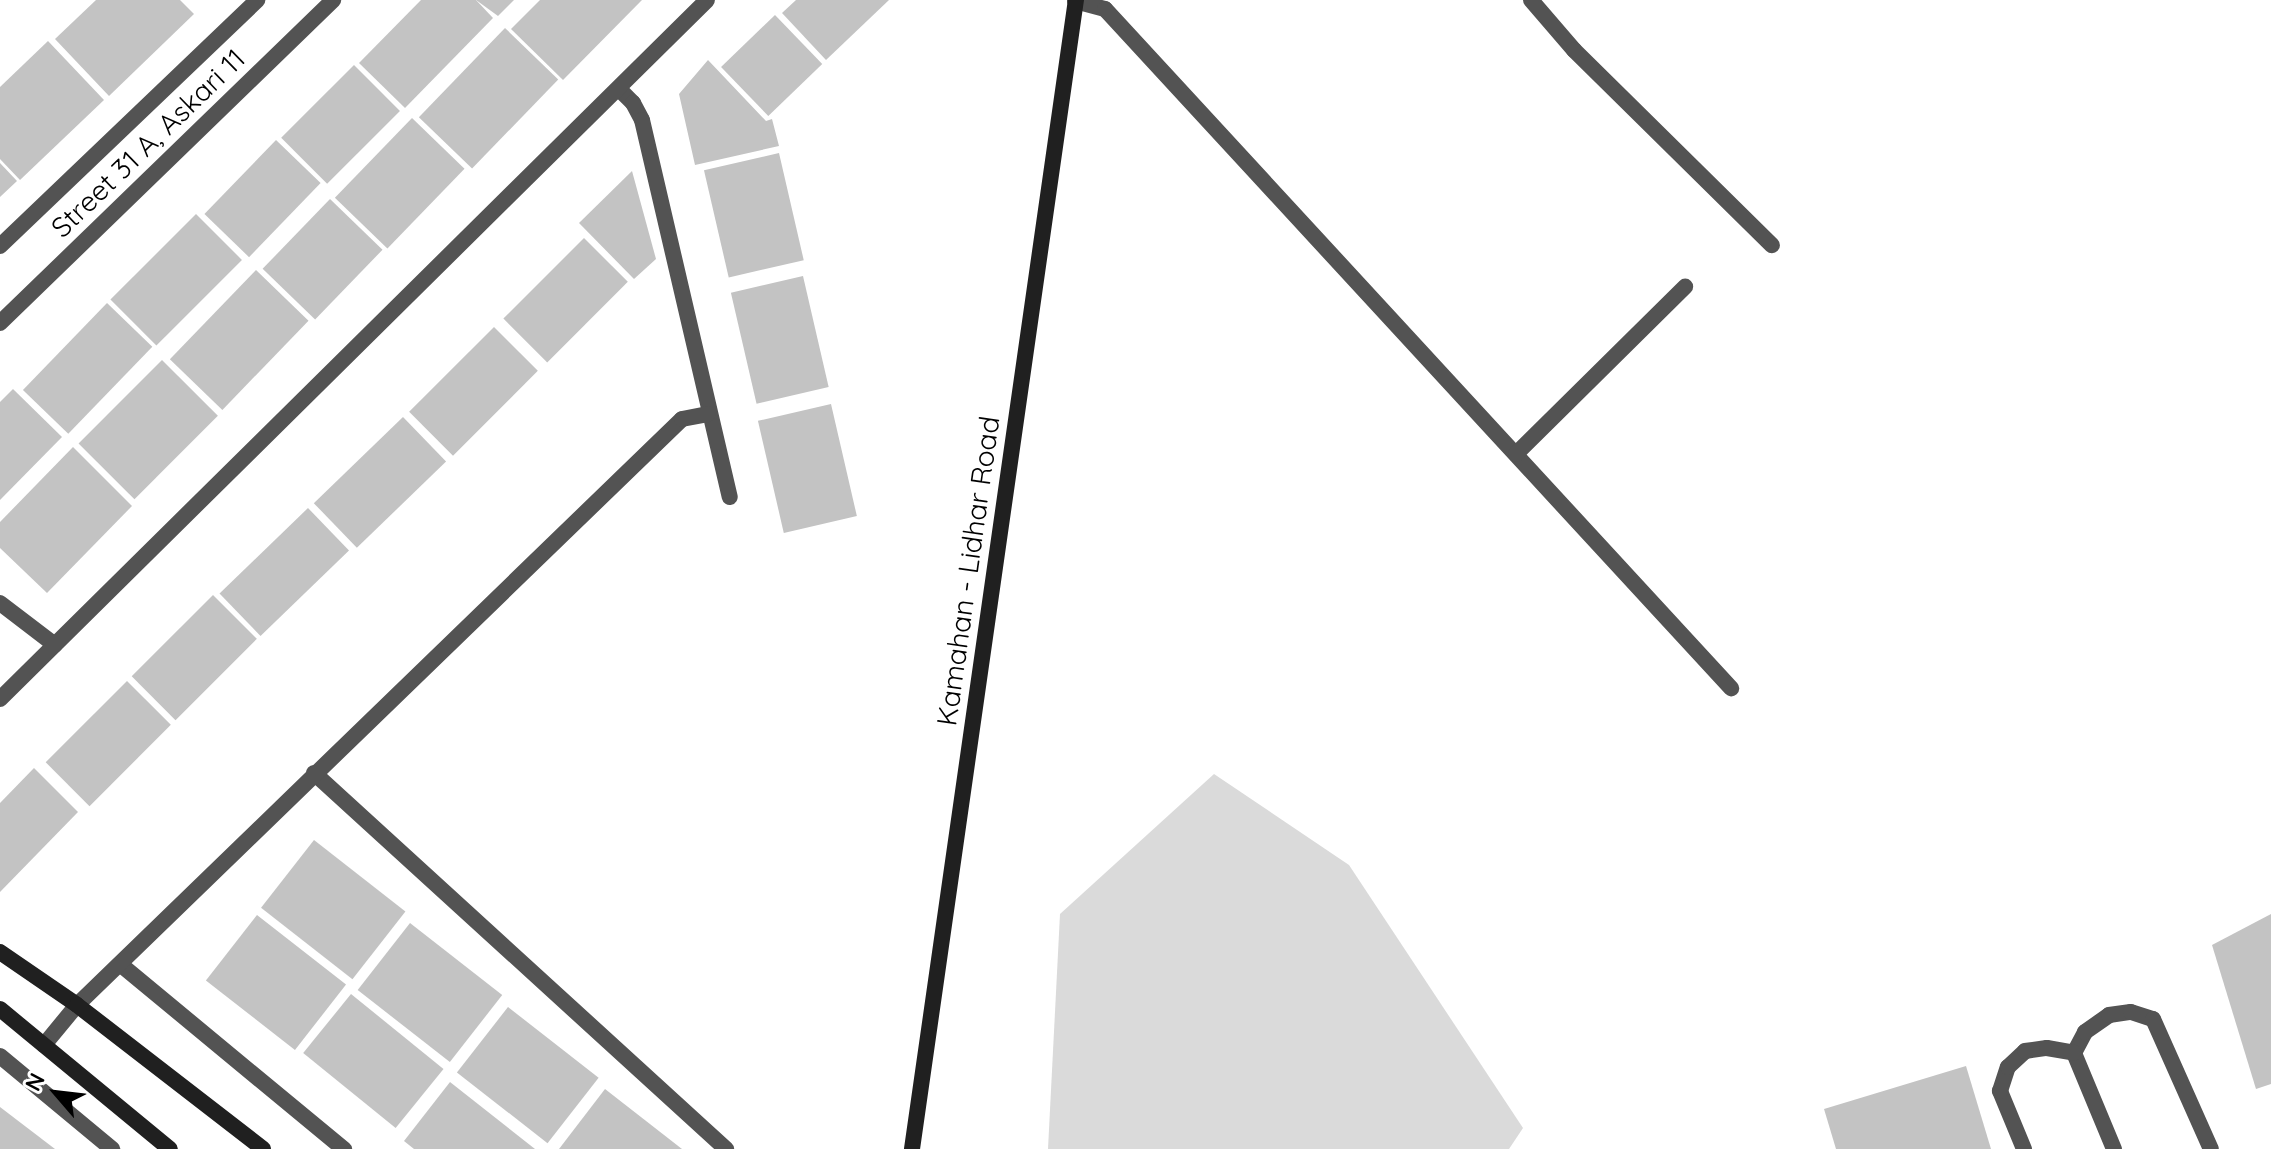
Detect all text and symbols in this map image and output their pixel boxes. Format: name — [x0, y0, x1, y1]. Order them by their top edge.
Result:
street label: Street 31 A, Askari 11 — [44, 42, 252, 244]
street label: Kamahan - Lidhar Road — [930, 414, 1006, 728]
north arrow — [16, 1053, 96, 1133]
text: N — [19, 1068, 51, 1095]

